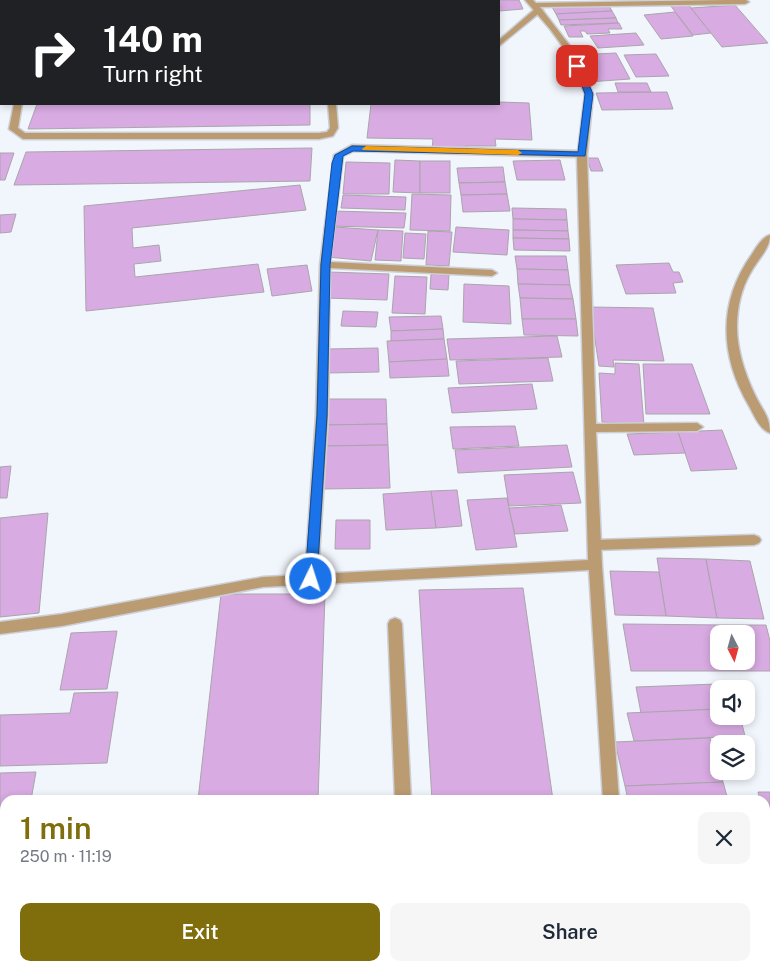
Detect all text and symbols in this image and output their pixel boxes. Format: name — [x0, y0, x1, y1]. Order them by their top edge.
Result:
text: 140 m — [103, 19, 203, 60]
icon: right — [20, 20, 85, 85]
pin — [556, 45, 598, 87]
icon: arrive — [563, 52, 591, 80]
text: Turn right — [103, 61, 203, 87]
position arrow — [284, 552, 336, 604]
north arrow — [710, 625, 755, 670]
map controls — [710, 625, 755, 780]
button: sound — [710, 680, 755, 725]
button: layers — [710, 735, 755, 780]
text: 1 min — [20, 810, 91, 846]
button: close — [698, 812, 750, 864]
text: 250 m · 11:19 — [20, 847, 112, 866]
button: Exit — [20, 903, 380, 961]
button: Share — [390, 903, 750, 961]

